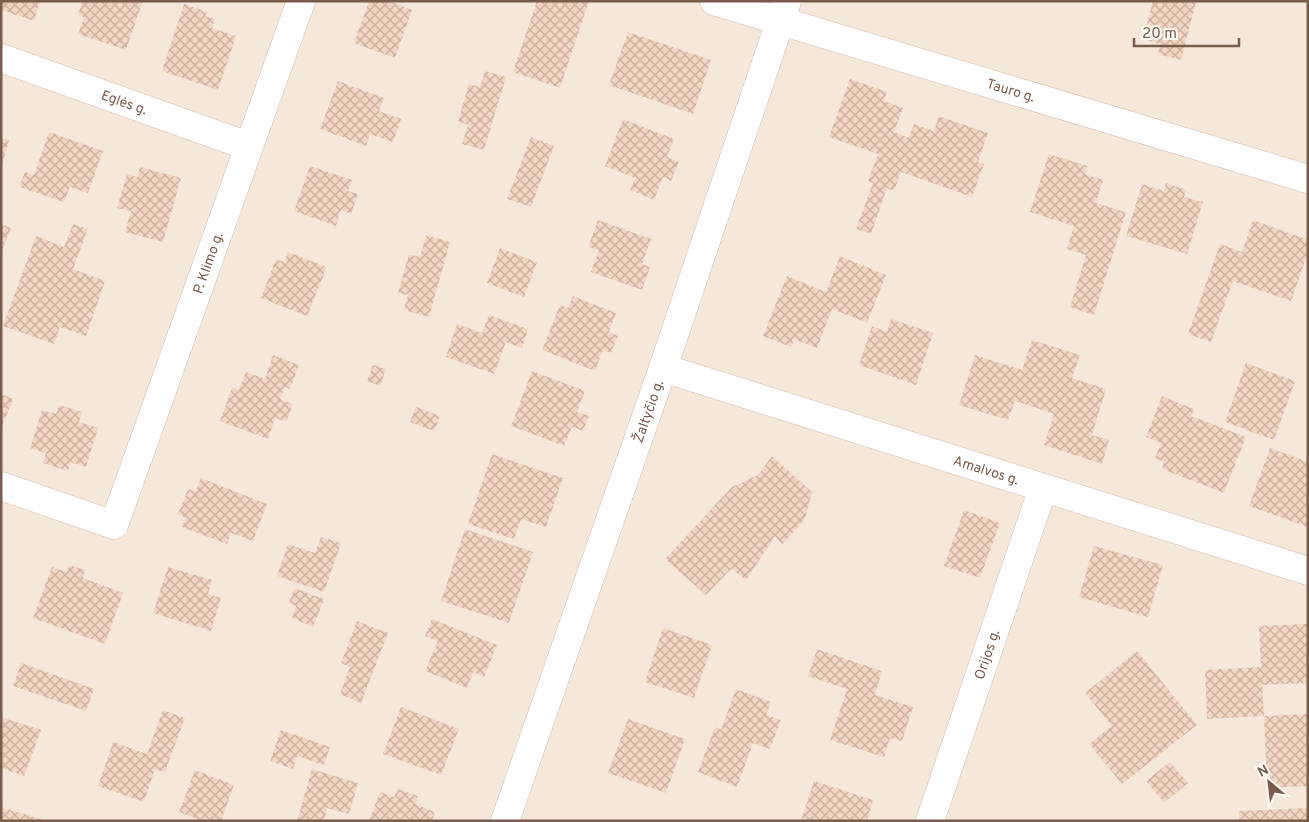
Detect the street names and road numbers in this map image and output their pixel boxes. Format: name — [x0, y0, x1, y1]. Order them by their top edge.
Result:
street label: Tauro g. — [984, 76, 1037, 107]
street label: Eglės g. — [99, 87, 149, 119]
street label: P. Klimo g. — [190, 230, 228, 296]
street label: Žaltyčio g. — [630, 378, 668, 445]
street label: Amalvos g. — [951, 453, 1021, 490]
street label: Orijos g. — [972, 628, 1004, 682]

